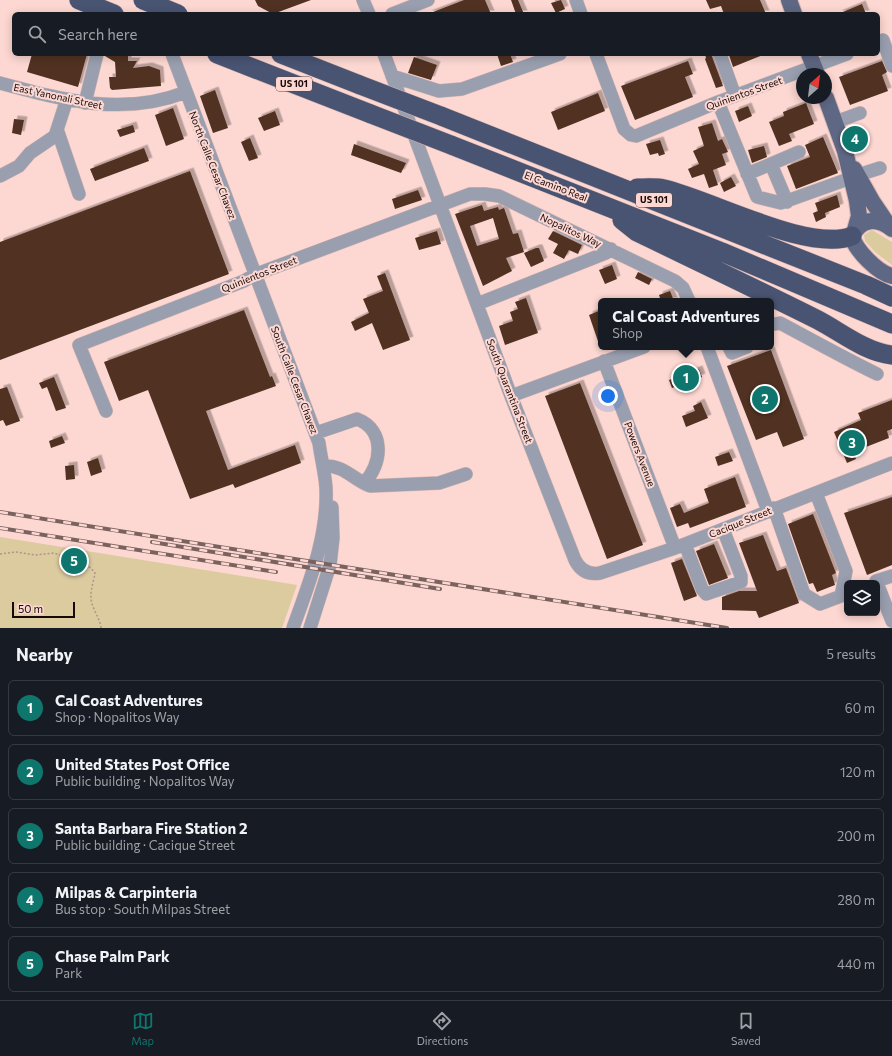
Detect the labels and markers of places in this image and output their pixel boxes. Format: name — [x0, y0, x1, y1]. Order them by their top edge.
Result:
pin: 4 — [842, 124, 868, 154]
pin: 1 — [673, 363, 699, 393]
pin: 2 — [752, 384, 778, 414]
pin: 3 — [839, 428, 865, 458]
pin: 5 — [61, 546, 87, 576]

